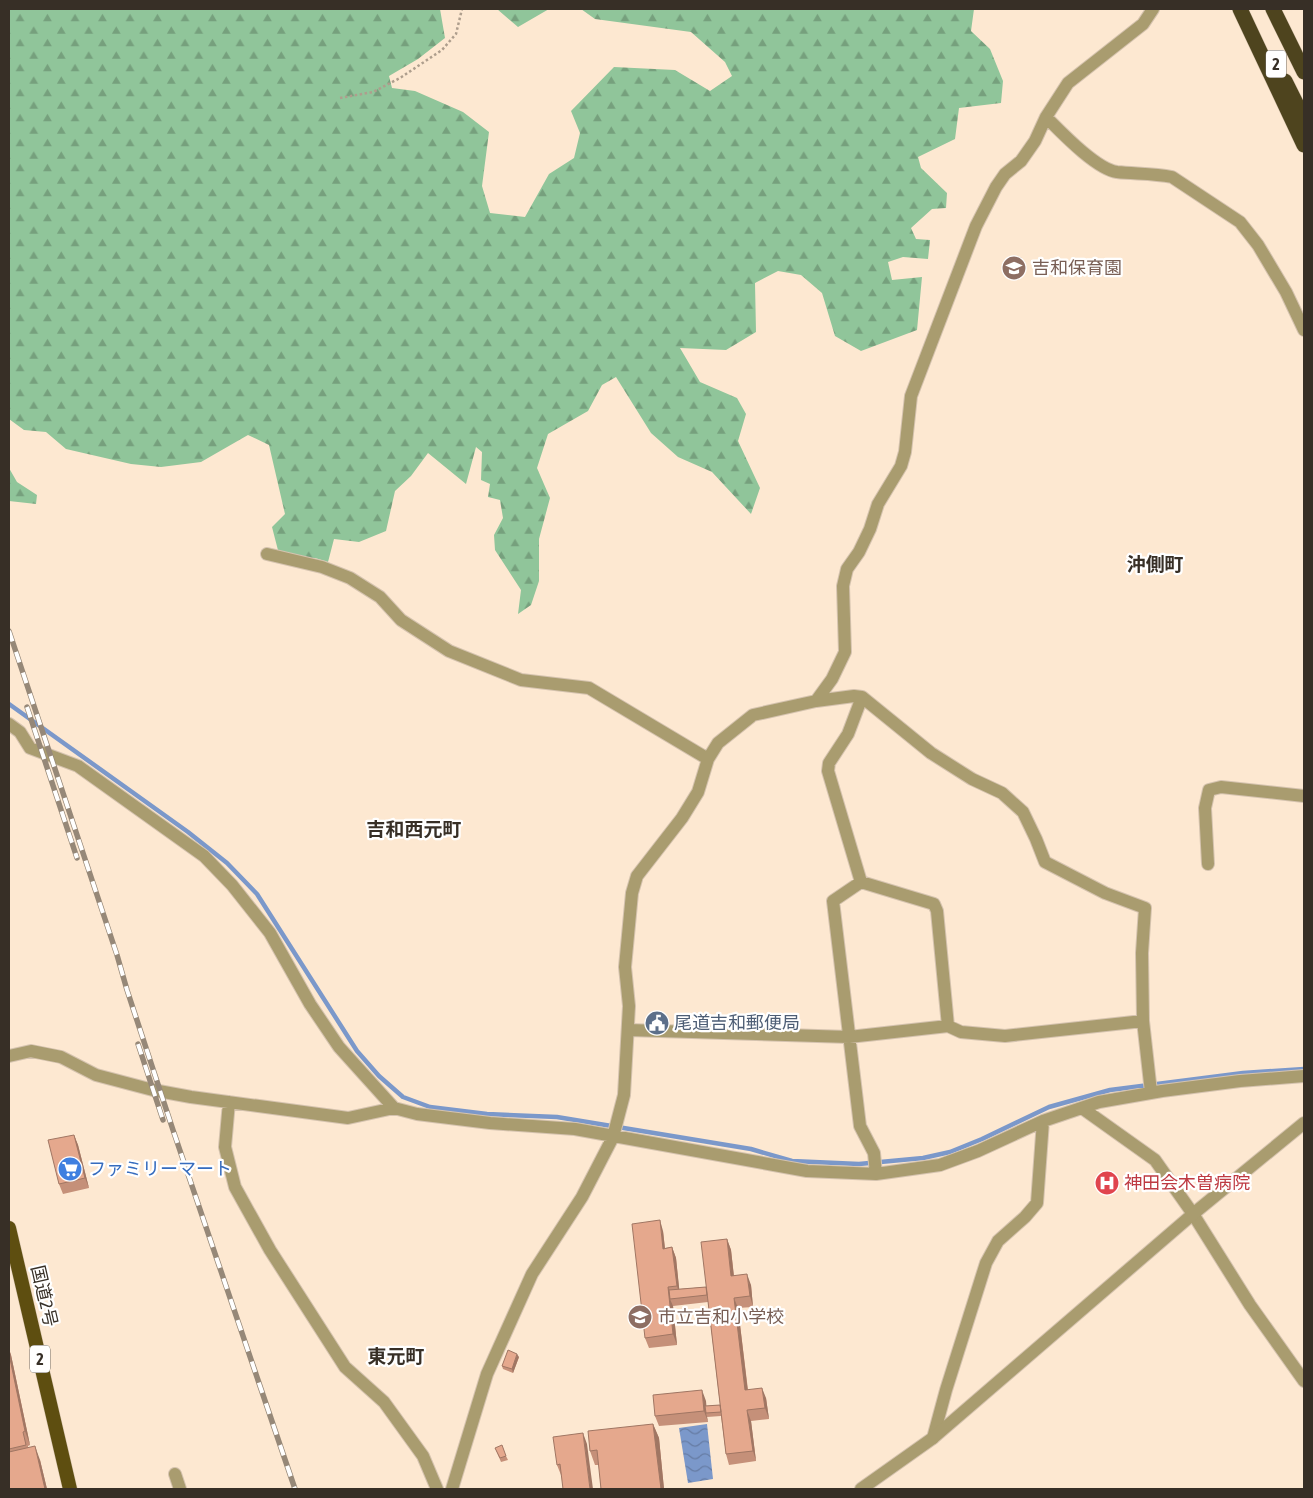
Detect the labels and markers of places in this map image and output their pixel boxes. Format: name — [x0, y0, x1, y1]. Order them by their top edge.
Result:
school or university icon: 吉和保育園 — [1001, 255, 1027, 281]
place label: 吉和保育園 — [1032, 257, 1122, 278]
public building icon: 尾道吉和郵便局 — [644, 1010, 670, 1036]
place label: 尾道吉和郵便局 — [674, 1012, 800, 1033]
supermarket icon: ファミリーマート — [57, 1156, 83, 1182]
place label: ファミリーマート — [88, 1158, 232, 1179]
hospital icon: 神田会木曽病院 — [1094, 1170, 1120, 1196]
place label: 神田会木曽病院 — [1124, 1172, 1250, 1193]
school or university icon: 市立吉和小学校 — [627, 1304, 653, 1330]
place label: 市立吉和小学校 — [658, 1306, 784, 1327]

